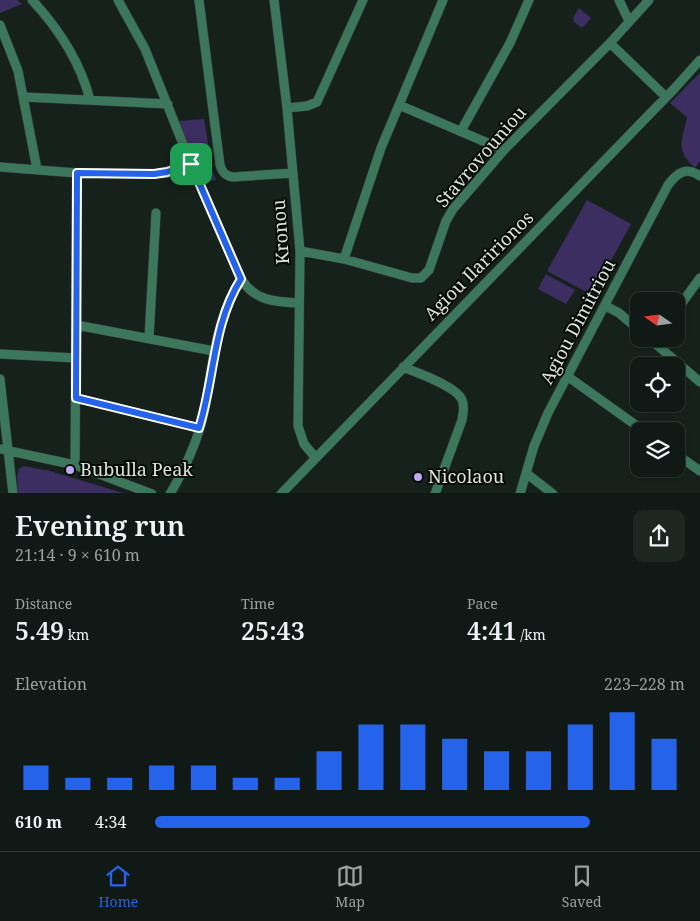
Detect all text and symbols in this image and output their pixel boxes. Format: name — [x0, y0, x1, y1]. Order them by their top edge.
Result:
street label: Stavrovouniou — [430, 100, 531, 212]
pin — [170, 143, 212, 185]
icon: arrive — [177, 150, 205, 178]
street label: Kronou — [266, 198, 294, 265]
street label: Agiou Ilaririonos — [418, 205, 538, 325]
street label: Agiou Dimitriou — [534, 254, 620, 388]
north arrow — [630, 292, 685, 348]
map controls — [630, 292, 685, 477]
button: locate — [630, 357, 685, 412]
button: layers — [630, 422, 685, 477]
place label: Bubulla Peak — [80, 457, 193, 481]
marker: Bubulla Peak — [64, 464, 76, 476]
place label: Nicolaou — [428, 464, 505, 488]
marker: Nicolaou — [412, 471, 424, 483]
text: Evening run — [15, 506, 185, 544]
button: share — [633, 510, 685, 562]
text: 21:14 · 9 × 610 m — [15, 544, 140, 566]
text: Distance — [15, 594, 72, 613]
text: Time — [241, 594, 275, 613]
text: Pace — [467, 594, 498, 613]
text: 5.49 — [15, 613, 64, 647]
text: 25:43 — [241, 613, 305, 647]
text: 4:41 — [467, 613, 517, 647]
text: km — [64, 625, 89, 644]
text: /km — [517, 625, 546, 644]
text: Elevation — [15, 673, 87, 695]
text: 223–228 m — [604, 673, 685, 695]
text: 610 m — [15, 811, 62, 833]
text: 4:34 — [95, 811, 126, 833]
tab: Home — [98, 862, 138, 911]
tab: Map — [335, 862, 365, 911]
tab: Saved — [562, 862, 602, 911]

